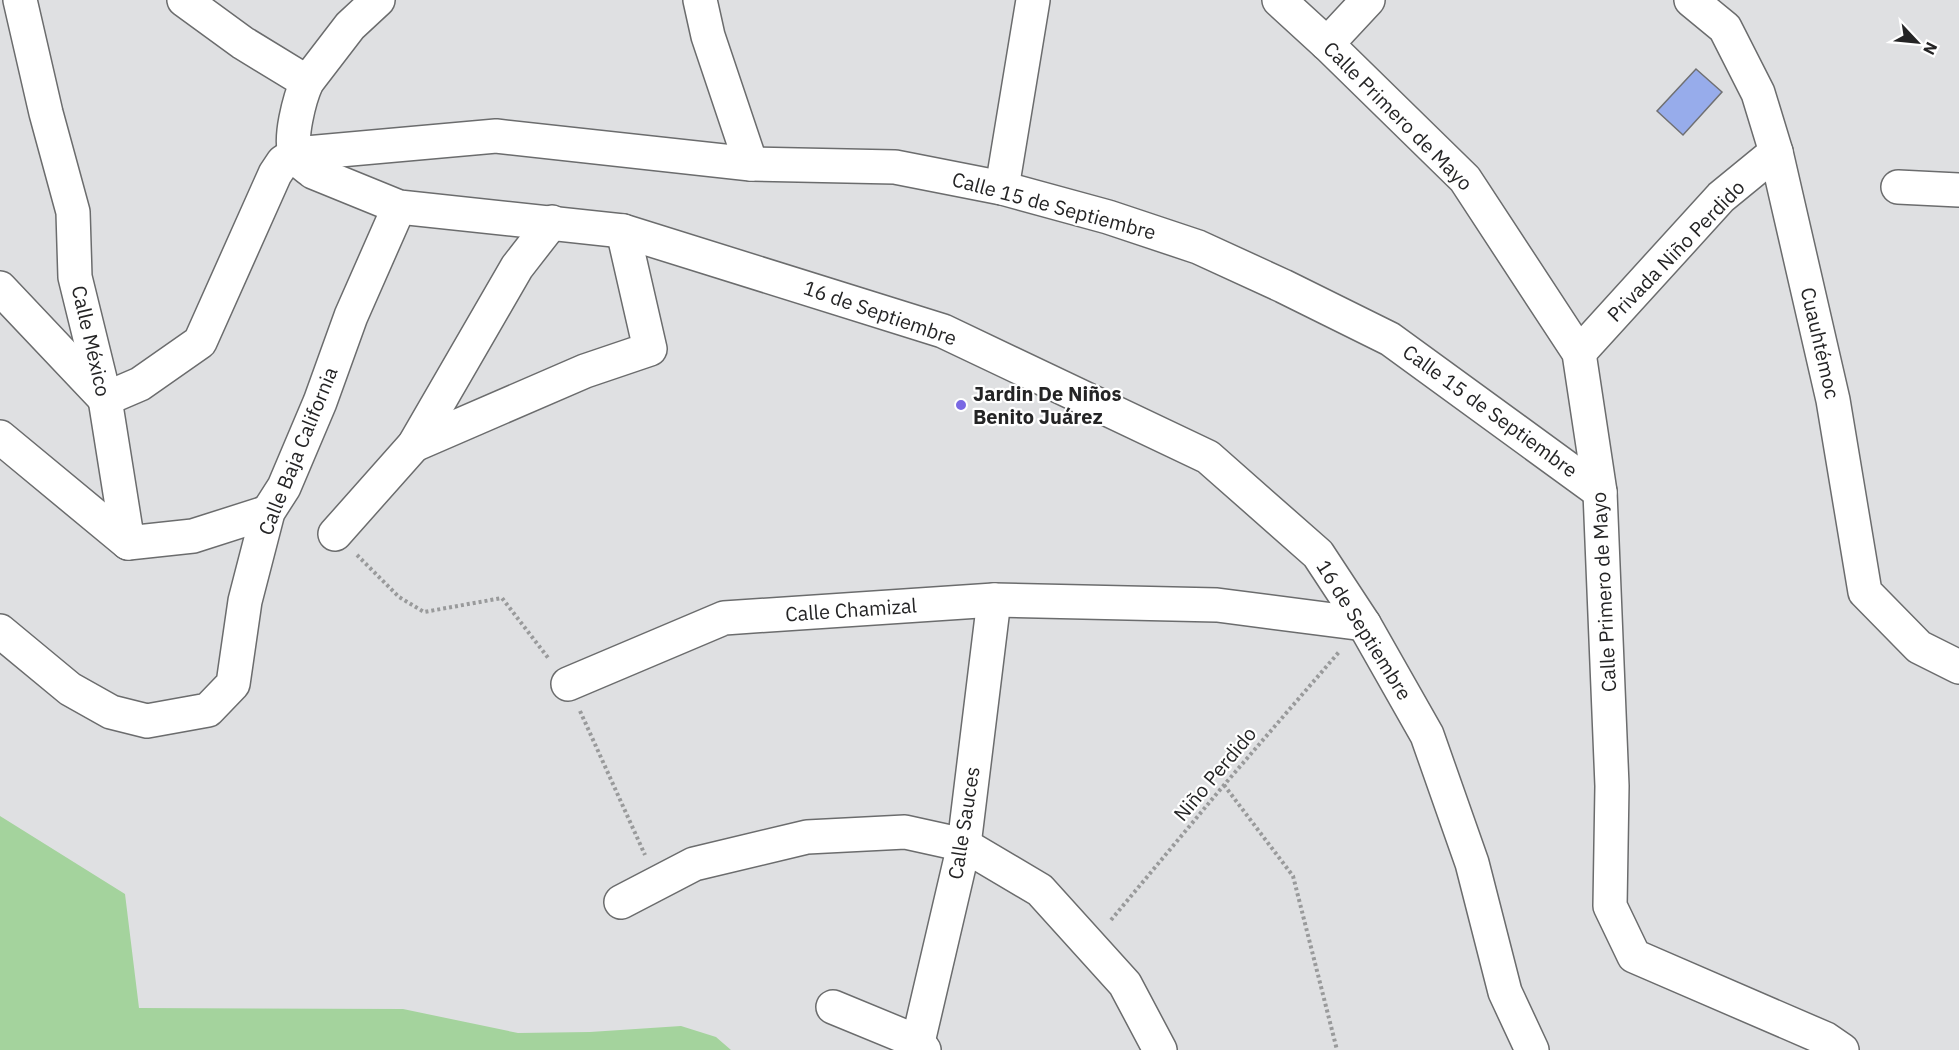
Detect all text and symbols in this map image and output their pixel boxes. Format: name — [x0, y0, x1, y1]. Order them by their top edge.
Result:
north arrow — [1887, 12, 1947, 72]
street label: Calle Primero de Mayo — [1318, 35, 1479, 196]
text: N — [1919, 39, 1942, 58]
street label: Calle 15 de Septiembre — [949, 165, 1159, 246]
street label: Privada Niño Perdido — [1601, 174, 1750, 327]
street label: 16 de Septiembre — [800, 274, 960, 351]
street label: Calle México — [66, 283, 117, 399]
street label: Cuauhtémoc — [1795, 284, 1846, 401]
street label: Calle 15 de Septiembre — [1397, 338, 1583, 483]
street label: Calle Baja California — [251, 362, 344, 539]
place label: Jardin De Niños Benito Juárez — [973, 380, 1121, 430]
marker: Jardin De Niños Benito Juárez — [954, 398, 968, 412]
street label: Calle Primero de Mayo — [1585, 491, 1622, 693]
street label: 16 de Septiembre — [1310, 555, 1418, 705]
street label: Calle Chamizal — [784, 591, 918, 628]
street label: Niño Perdido — [1167, 721, 1262, 827]
street label: Calle Sauces — [941, 765, 986, 881]

